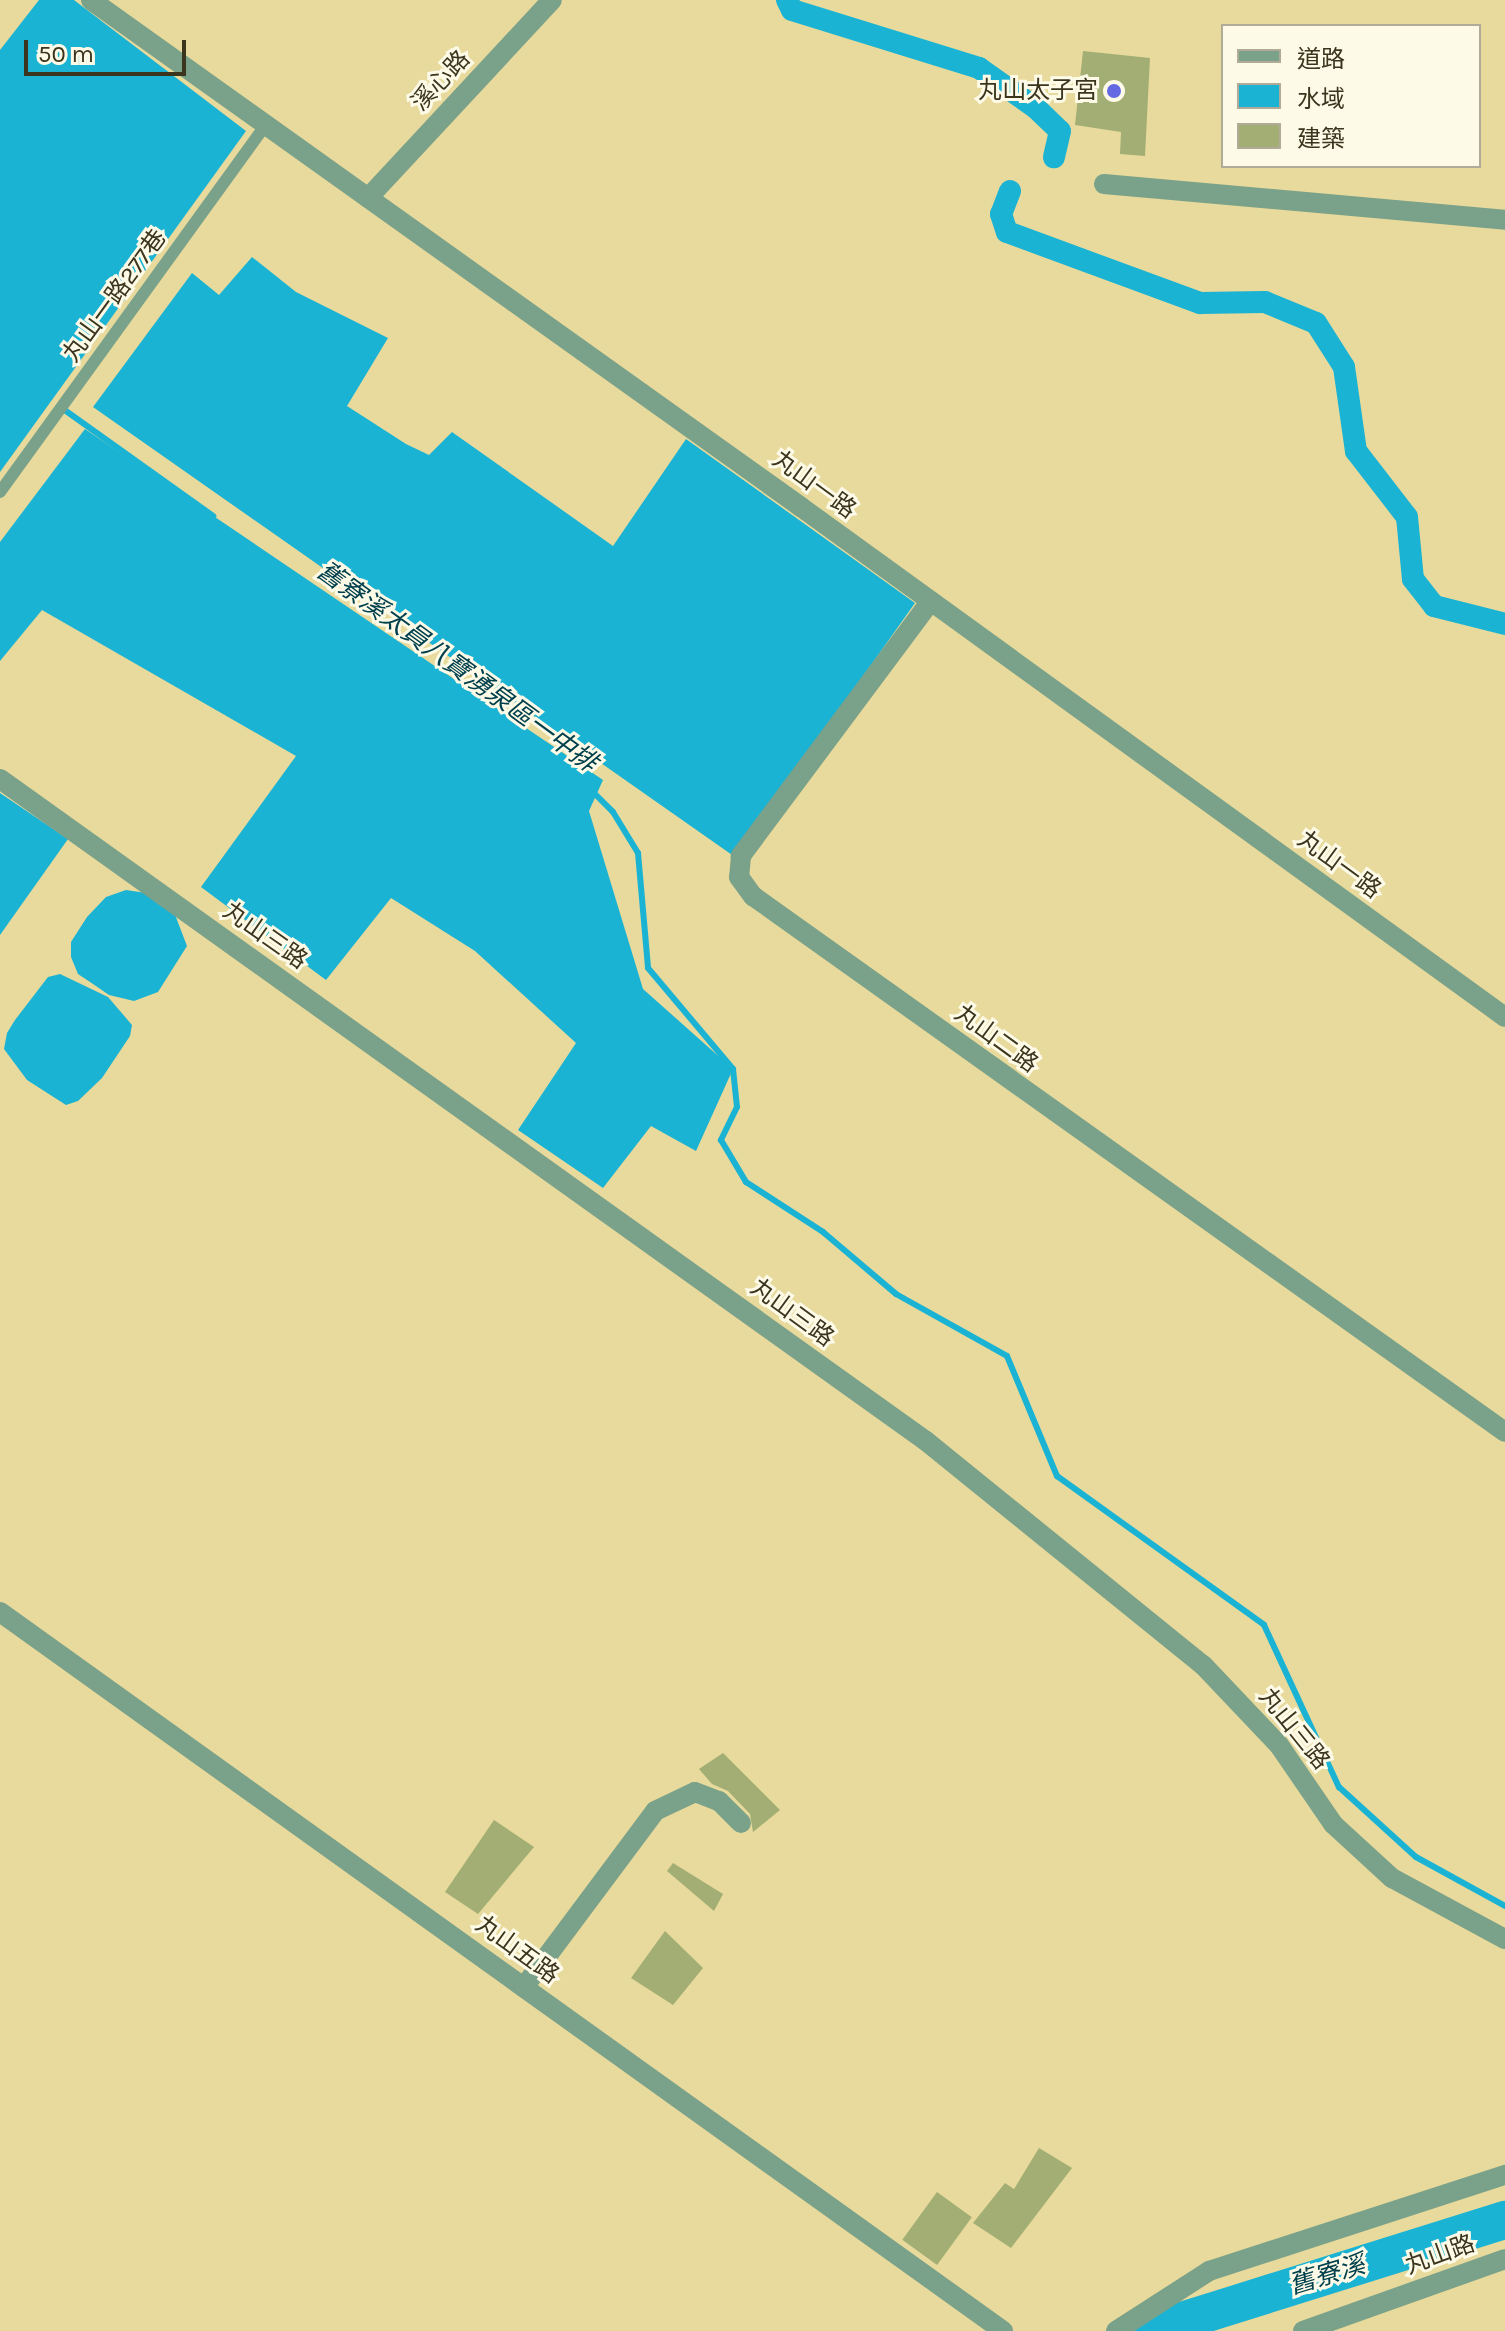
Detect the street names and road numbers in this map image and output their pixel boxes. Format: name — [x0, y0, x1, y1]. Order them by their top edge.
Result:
street label: 溪心路 — [406, 45, 476, 117]
street label: 丸山一路277巷 — [57, 224, 173, 368]
street label: 丸山一路 — [767, 445, 861, 525]
street label: 丸山一路 — [1292, 825, 1386, 905]
street label: 丸山三路 — [217, 897, 313, 975]
street label: 丸山二路 — [949, 999, 1043, 1079]
street label: 丸山三路 — [745, 1273, 839, 1353]
street label: 丸山三路 — [1253, 1683, 1335, 1775]
street label: 丸山五路 — [470, 1910, 564, 1990]
street label: 丸山路 — [1401, 2229, 1479, 2281]

